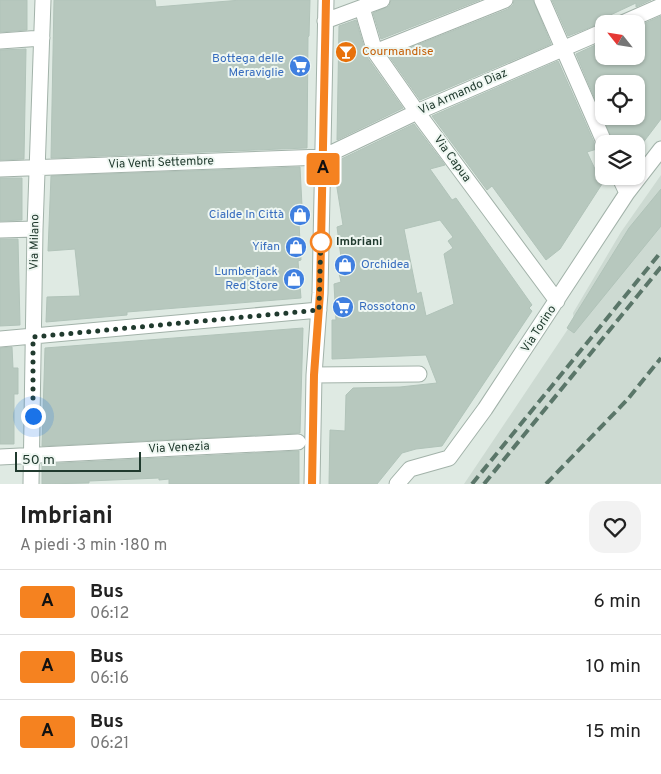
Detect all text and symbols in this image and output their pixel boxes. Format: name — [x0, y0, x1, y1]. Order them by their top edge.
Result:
north arrow — [595, 15, 645, 65]
map controls — [595, 15, 645, 185]
bar icon: Courmandise — [334, 40, 358, 64]
place label: Courmandise — [362, 44, 433, 60]
place label: Bottega delle Meraviglie — [212, 51, 284, 81]
supermarket icon: Bottega delle Meraviglie — [288, 54, 312, 78]
street label: Via Armando Diaz — [416, 65, 510, 119]
button: locate — [595, 75, 645, 125]
street label: Via Capua — [430, 132, 474, 186]
button: layers — [595, 135, 645, 185]
street label: Via Venti Settembre — [108, 153, 214, 173]
line badge: A — [307, 153, 339, 185]
text: A — [317, 157, 329, 180]
shop icon: Cialde In Città — [288, 203, 312, 227]
place label: Cialde In Città — [209, 207, 284, 223]
street label: Via Milano — [27, 214, 43, 270]
marker: Imbriani — [310, 231, 332, 253]
place label: Imbriani — [336, 234, 382, 250]
shop icon: Yifan — [284, 235, 308, 259]
place label: Yifan — [252, 239, 280, 255]
shop icon: Orchidea — [333, 253, 357, 277]
place label: Orchidea — [361, 257, 409, 273]
place label: Lumberjack Red Store — [214, 264, 278, 294]
shop icon: Lumberjack Red Store — [282, 267, 306, 291]
supermarket icon: Rossotono — [331, 295, 355, 319]
place label: Rossotono — [359, 299, 416, 315]
street label: Via Torino — [518, 302, 560, 356]
your location — [21, 404, 46, 429]
street label: Via Venezia — [148, 438, 210, 458]
scale bar — [15, 449, 141, 472]
text: 50 m — [22, 452, 55, 469]
button: heart — [589, 501, 641, 553]
text: Imbriani — [20, 502, 113, 532]
text: A piedi · 3 min · 180 m — [20, 536, 167, 556]
text: Bus — [90, 580, 124, 604]
text: A — [41, 590, 54, 613]
text: 6 min — [594, 590, 641, 614]
text: 06:12 — [90, 604, 129, 624]
text: Bus — [90, 645, 124, 669]
text: A — [41, 655, 54, 678]
text: 10 min — [586, 655, 641, 679]
text: 06:16 — [90, 669, 129, 689]
text: Bus — [90, 710, 124, 734]
text: A — [41, 720, 54, 743]
text: 15 min — [586, 720, 641, 744]
text: 06:21 — [90, 734, 129, 754]

